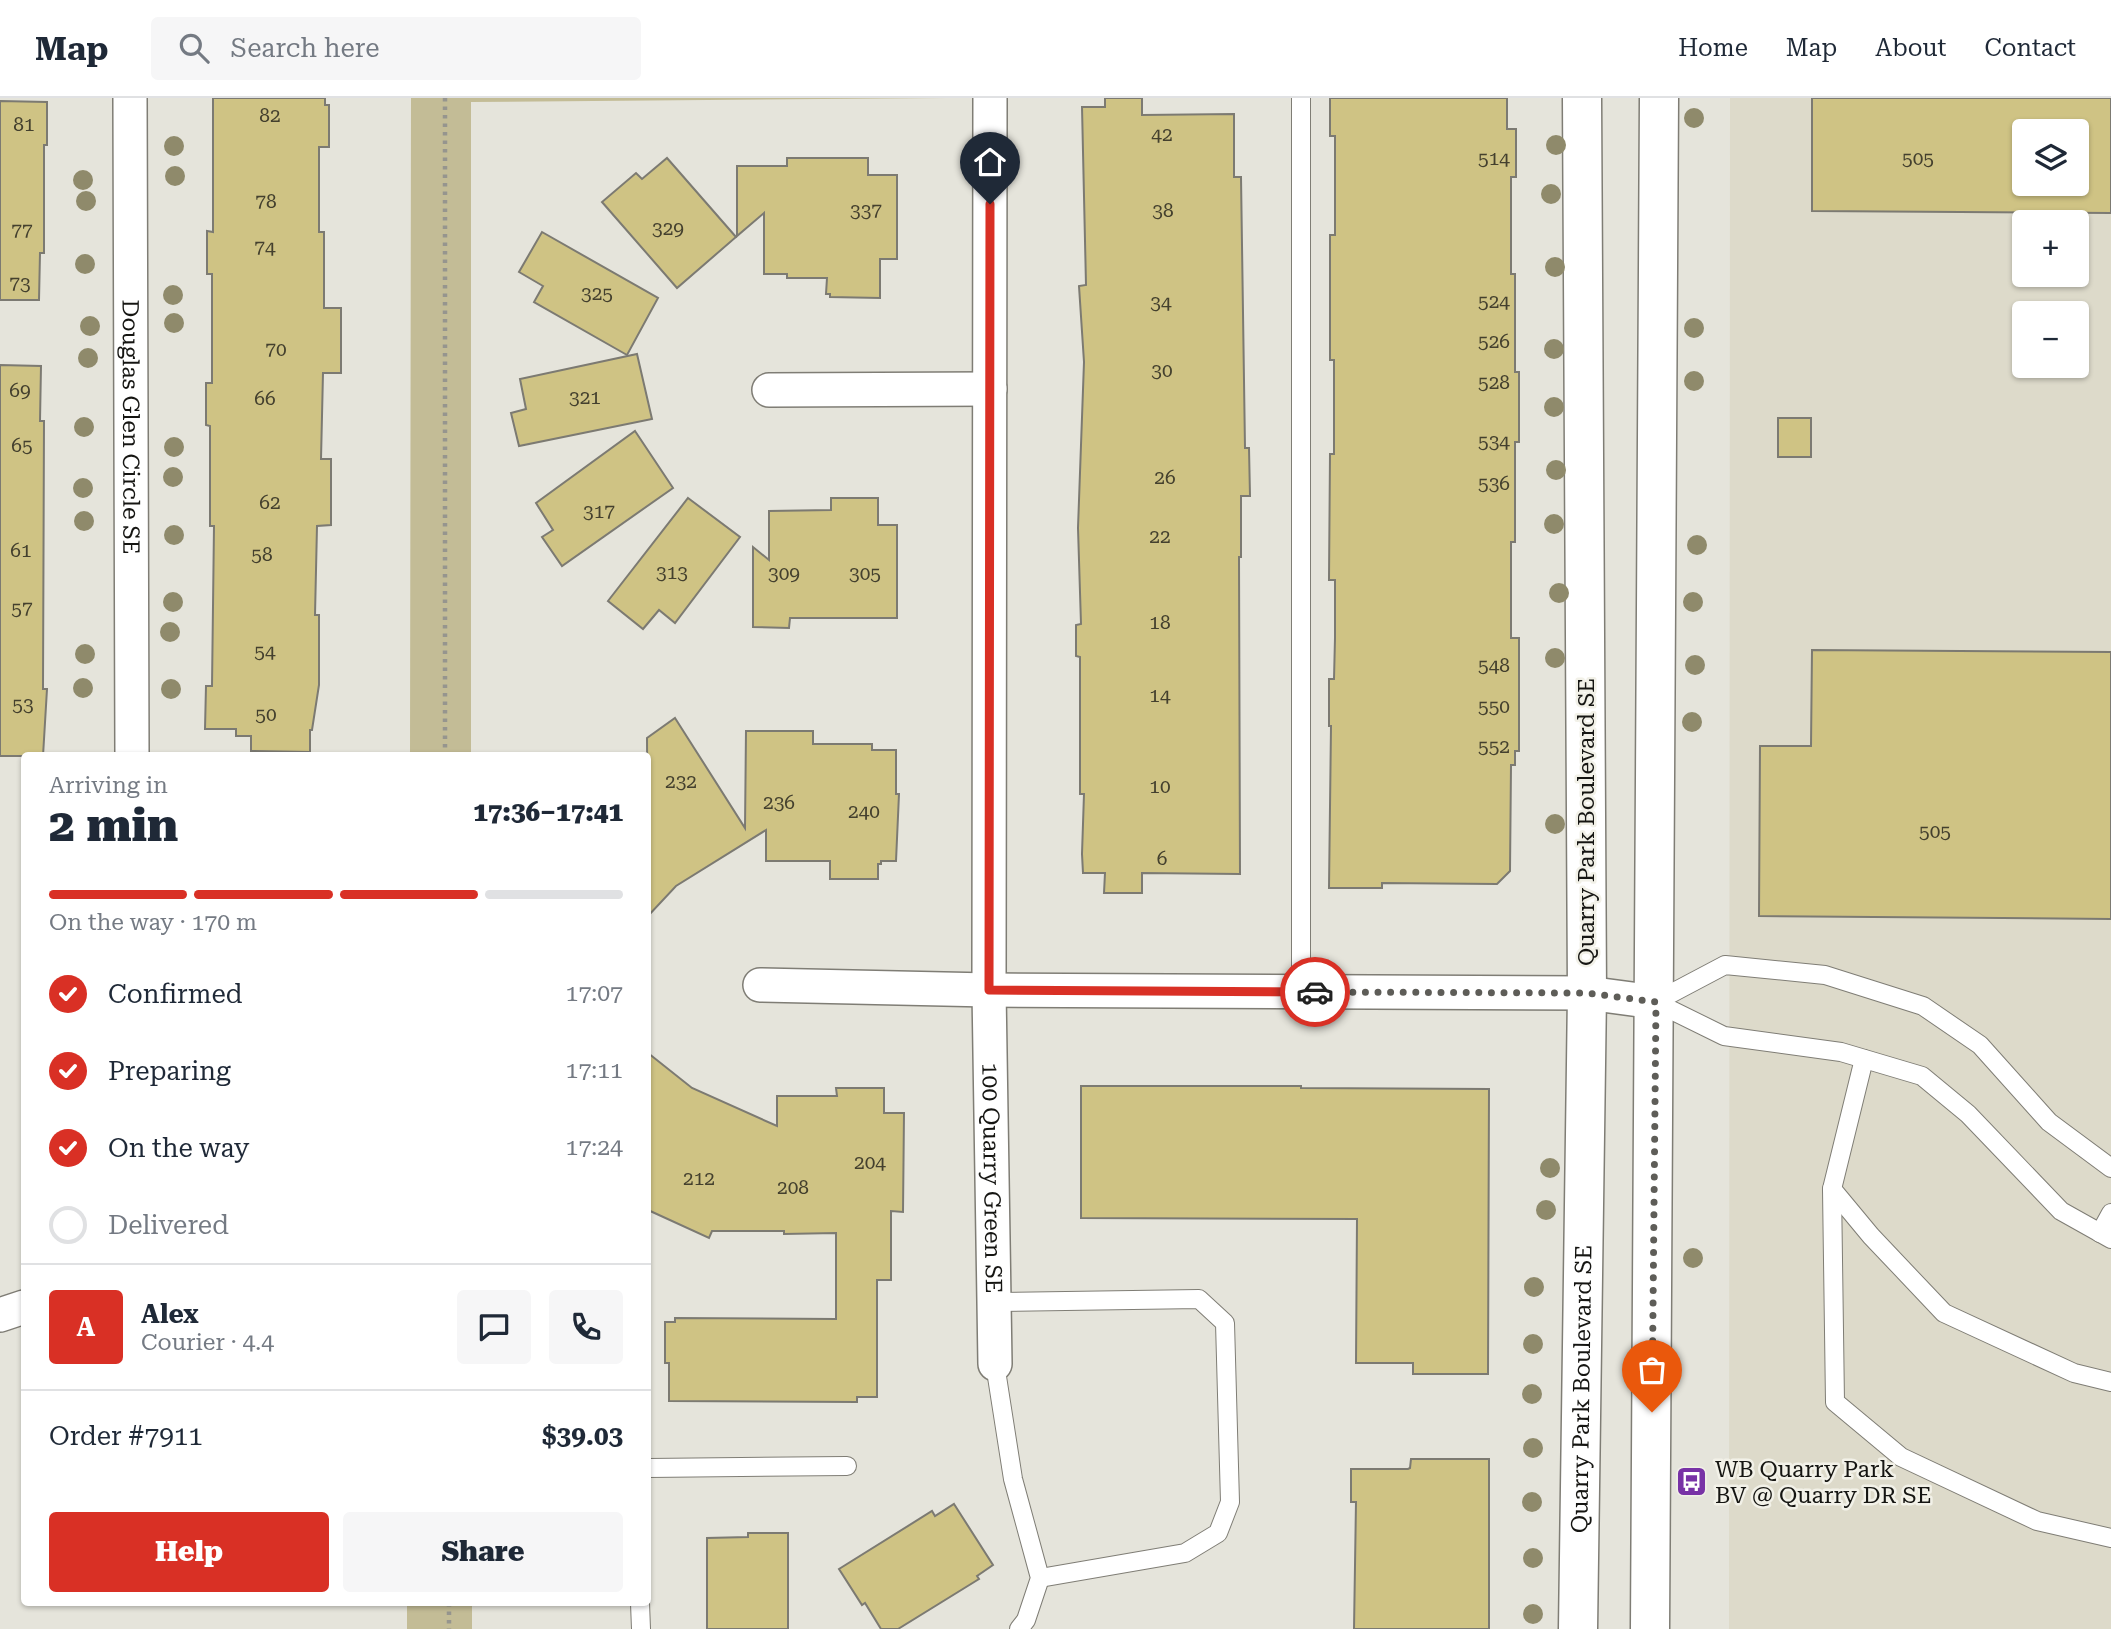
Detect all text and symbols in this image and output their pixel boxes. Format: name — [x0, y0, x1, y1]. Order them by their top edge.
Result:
search box — [151, 17, 641, 80]
text: Map — [35, 29, 109, 68]
icon: search — [175, 29, 213, 67]
text: Search here — [231, 33, 380, 63]
text: Home — [1678, 34, 1748, 62]
text: Map — [1786, 34, 1837, 62]
text: About — [1875, 34, 1946, 62]
text: Contact — [1984, 34, 2076, 62]
house number: 82 — [259, 104, 281, 127]
house number: 81 — [13, 113, 35, 136]
map controls — [2012, 119, 2089, 378]
button: layers — [2012, 119, 2089, 196]
house number: 42 — [1151, 123, 1173, 146]
pin — [960, 132, 1020, 204]
icon: home — [971, 143, 1009, 181]
house number: 514 — [1478, 147, 1510, 170]
house number: 505 — [1902, 147, 1934, 170]
house number: 78 — [255, 190, 277, 213]
house number: 337 — [850, 199, 882, 222]
house number: 38 — [1152, 199, 1174, 222]
button: + — [2012, 210, 2089, 287]
house number: 329 — [652, 217, 684, 240]
house number: 77 — [11, 219, 33, 242]
house number: 74 — [254, 236, 276, 259]
house number: 73 — [9, 272, 31, 295]
house number: 325 — [581, 282, 613, 305]
house number: 524 — [1478, 290, 1510, 313]
house number: 34 — [1150, 291, 1172, 314]
street label: Douglas Glen Circle SE — [117, 300, 145, 554]
button: − — [2012, 301, 2089, 378]
house number: 526 — [1478, 330, 1510, 353]
house number: 70 — [265, 338, 287, 361]
house number: 30 — [1151, 359, 1173, 382]
house number: 528 — [1478, 371, 1510, 394]
house number: 69 — [9, 379, 31, 402]
house number: 321 — [569, 386, 601, 409]
house number: 66 — [254, 387, 276, 410]
house number: 534 — [1478, 430, 1510, 453]
house number: 65 — [11, 434, 33, 457]
house number: 26 — [1154, 466, 1176, 489]
house number: 536 — [1478, 472, 1510, 495]
house number: 62 — [259, 491, 281, 514]
house number: 317 — [583, 500, 615, 523]
house number: 22 — [1149, 525, 1171, 548]
house number: 61 — [10, 539, 32, 562]
house number: 58 — [251, 543, 273, 566]
house number: 313 — [656, 561, 688, 584]
house number: 309 — [768, 562, 800, 585]
house number: 305 — [849, 562, 881, 585]
house number: 57 — [11, 597, 33, 620]
house number: 18 — [1149, 611, 1171, 634]
house number: 54 — [254, 640, 276, 663]
house number: 548 — [1478, 654, 1510, 677]
street label: Quarry Park Boulevard SE — [1573, 678, 1600, 966]
house number: 14 — [1149, 684, 1171, 707]
house number: 53 — [12, 693, 34, 716]
house number: 550 — [1478, 695, 1510, 718]
house number: 50 — [255, 703, 277, 726]
house number: 552 — [1478, 735, 1510, 758]
house number: 232 — [665, 770, 697, 793]
text: Arriving in — [49, 772, 168, 799]
house number: 10 — [1149, 775, 1171, 798]
house number: 236 — [763, 791, 795, 814]
text: 17:36–17:41 — [473, 797, 623, 827]
text: 2 min — [49, 798, 178, 852]
house number: 240 — [848, 800, 880, 823]
house number: 505 — [1919, 820, 1951, 843]
house number: 6 — [1157, 847, 1167, 870]
text: On the way · 170 m — [49, 909, 257, 936]
courier — [1280, 957, 1350, 1027]
icon: car — [1296, 973, 1334, 1011]
icon: check — [49, 975, 87, 1013]
text: Confirmed — [108, 979, 243, 1009]
text: 17:07 — [566, 980, 623, 1007]
icon: check — [49, 1052, 87, 1090]
text: Preparing — [108, 1056, 231, 1086]
text: 17:11 — [566, 1057, 623, 1084]
street label: 100 Quarry Green SE — [977, 1062, 1007, 1294]
icon: check — [49, 1129, 87, 1167]
text: On the way — [108, 1133, 249, 1163]
text: 17:24 — [566, 1134, 623, 1161]
house number: 204 — [854, 1151, 886, 1174]
house number: 212 — [683, 1167, 715, 1190]
house number: 208 — [777, 1176, 809, 1199]
text: Delivered — [108, 1210, 229, 1240]
street label: Quarry Park Boulevard SE — [1566, 1245, 1597, 1533]
button: chat — [457, 1290, 531, 1364]
button: phone — [549, 1290, 623, 1364]
text: Alex — [141, 1299, 199, 1329]
text: A — [77, 1312, 95, 1342]
text: Courier · 4.4 — [141, 1329, 274, 1356]
pin — [1622, 1340, 1682, 1412]
icon: bag — [1633, 1351, 1671, 1389]
text: Order #7911 — [49, 1421, 203, 1451]
text: $39.03 — [542, 1421, 623, 1451]
place label: WB Quarry Park BV @ Quarry DR SE — [1715, 1456, 1931, 1509]
bus stop icon: WB Quarry Park BV @ Quarry DR SE — [1675, 1465, 1709, 1499]
button: Help — [49, 1512, 329, 1592]
button: Share — [343, 1512, 623, 1592]

